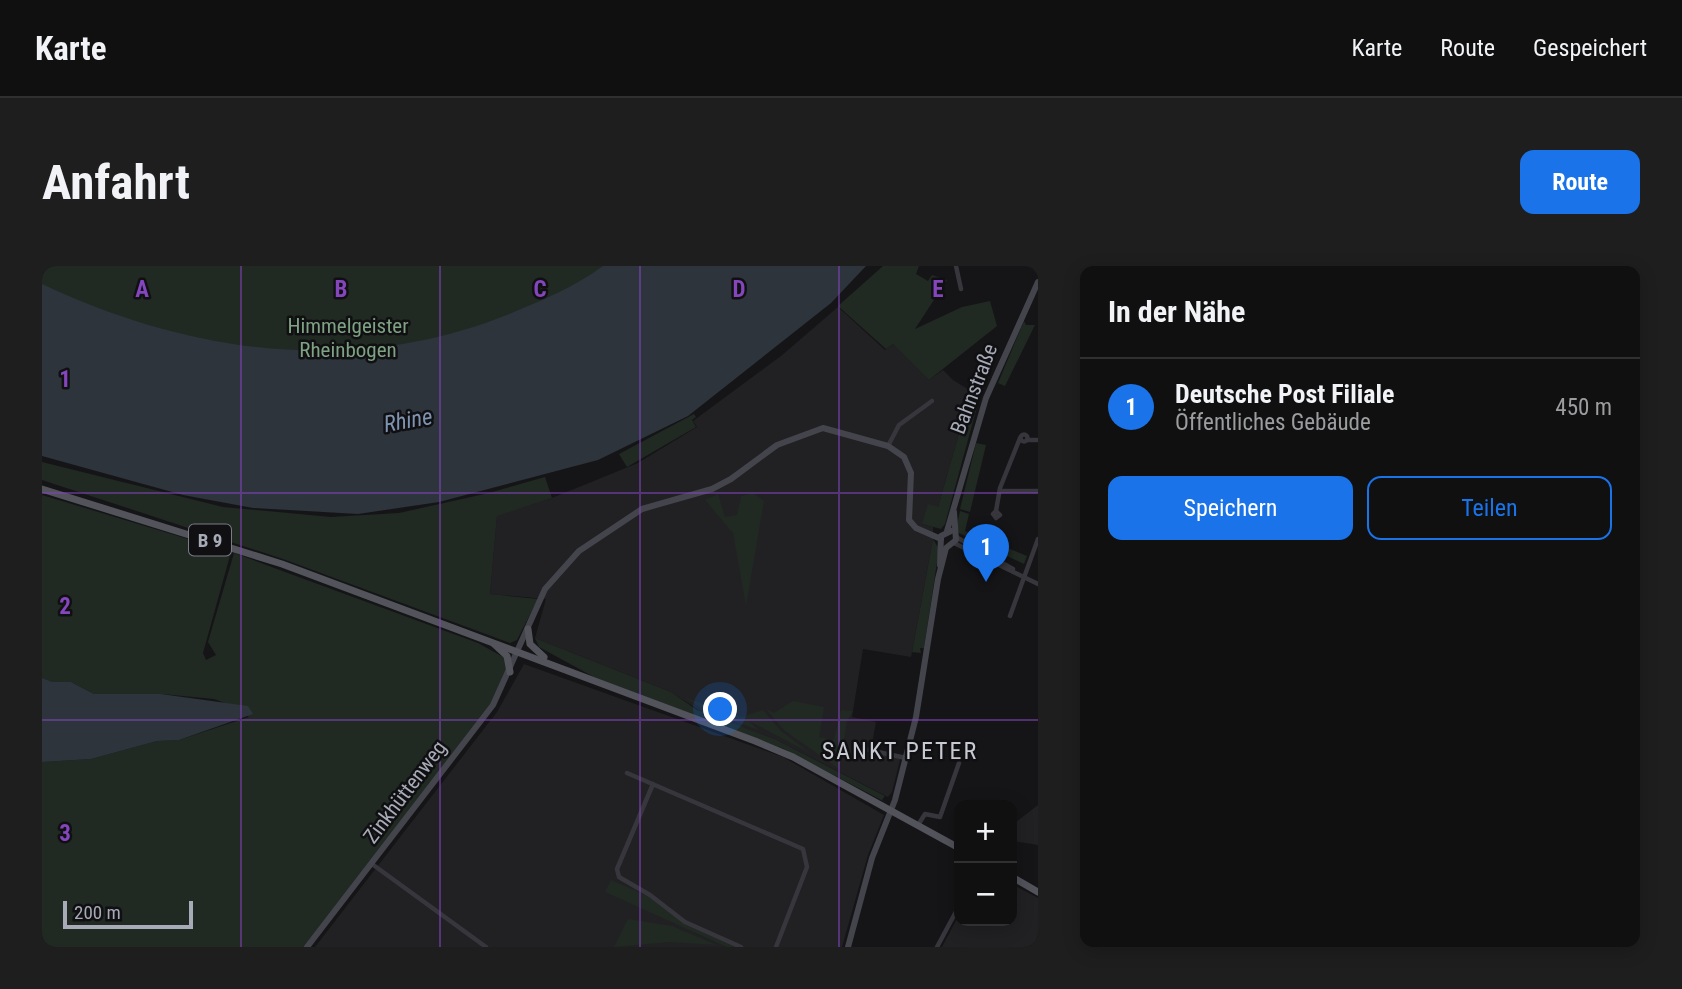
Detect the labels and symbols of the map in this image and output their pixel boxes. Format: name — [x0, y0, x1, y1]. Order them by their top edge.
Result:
text: A — [135, 276, 149, 303]
text: B — [335, 276, 347, 303]
text: C — [533, 276, 547, 303]
text: D — [733, 276, 746, 303]
text: E — [932, 276, 944, 303]
park label: Himmelgeister Rheinbogen — [287, 314, 409, 362]
street label: Bahnstraße — [946, 340, 1002, 437]
text: 1 — [59, 366, 71, 393]
water label: Rhine — [382, 403, 435, 438]
road number: B 9 — [189, 524, 231, 556]
pin: 1 — [963, 524, 1009, 582]
text: 2 — [59, 593, 71, 620]
your location — [703, 692, 737, 726]
street label: Zinkhüttenweg — [359, 736, 451, 848]
district label: SANKT PETER — [822, 737, 978, 765]
text: 3 — [59, 820, 71, 847]
scale bar — [63, 898, 192, 930]

